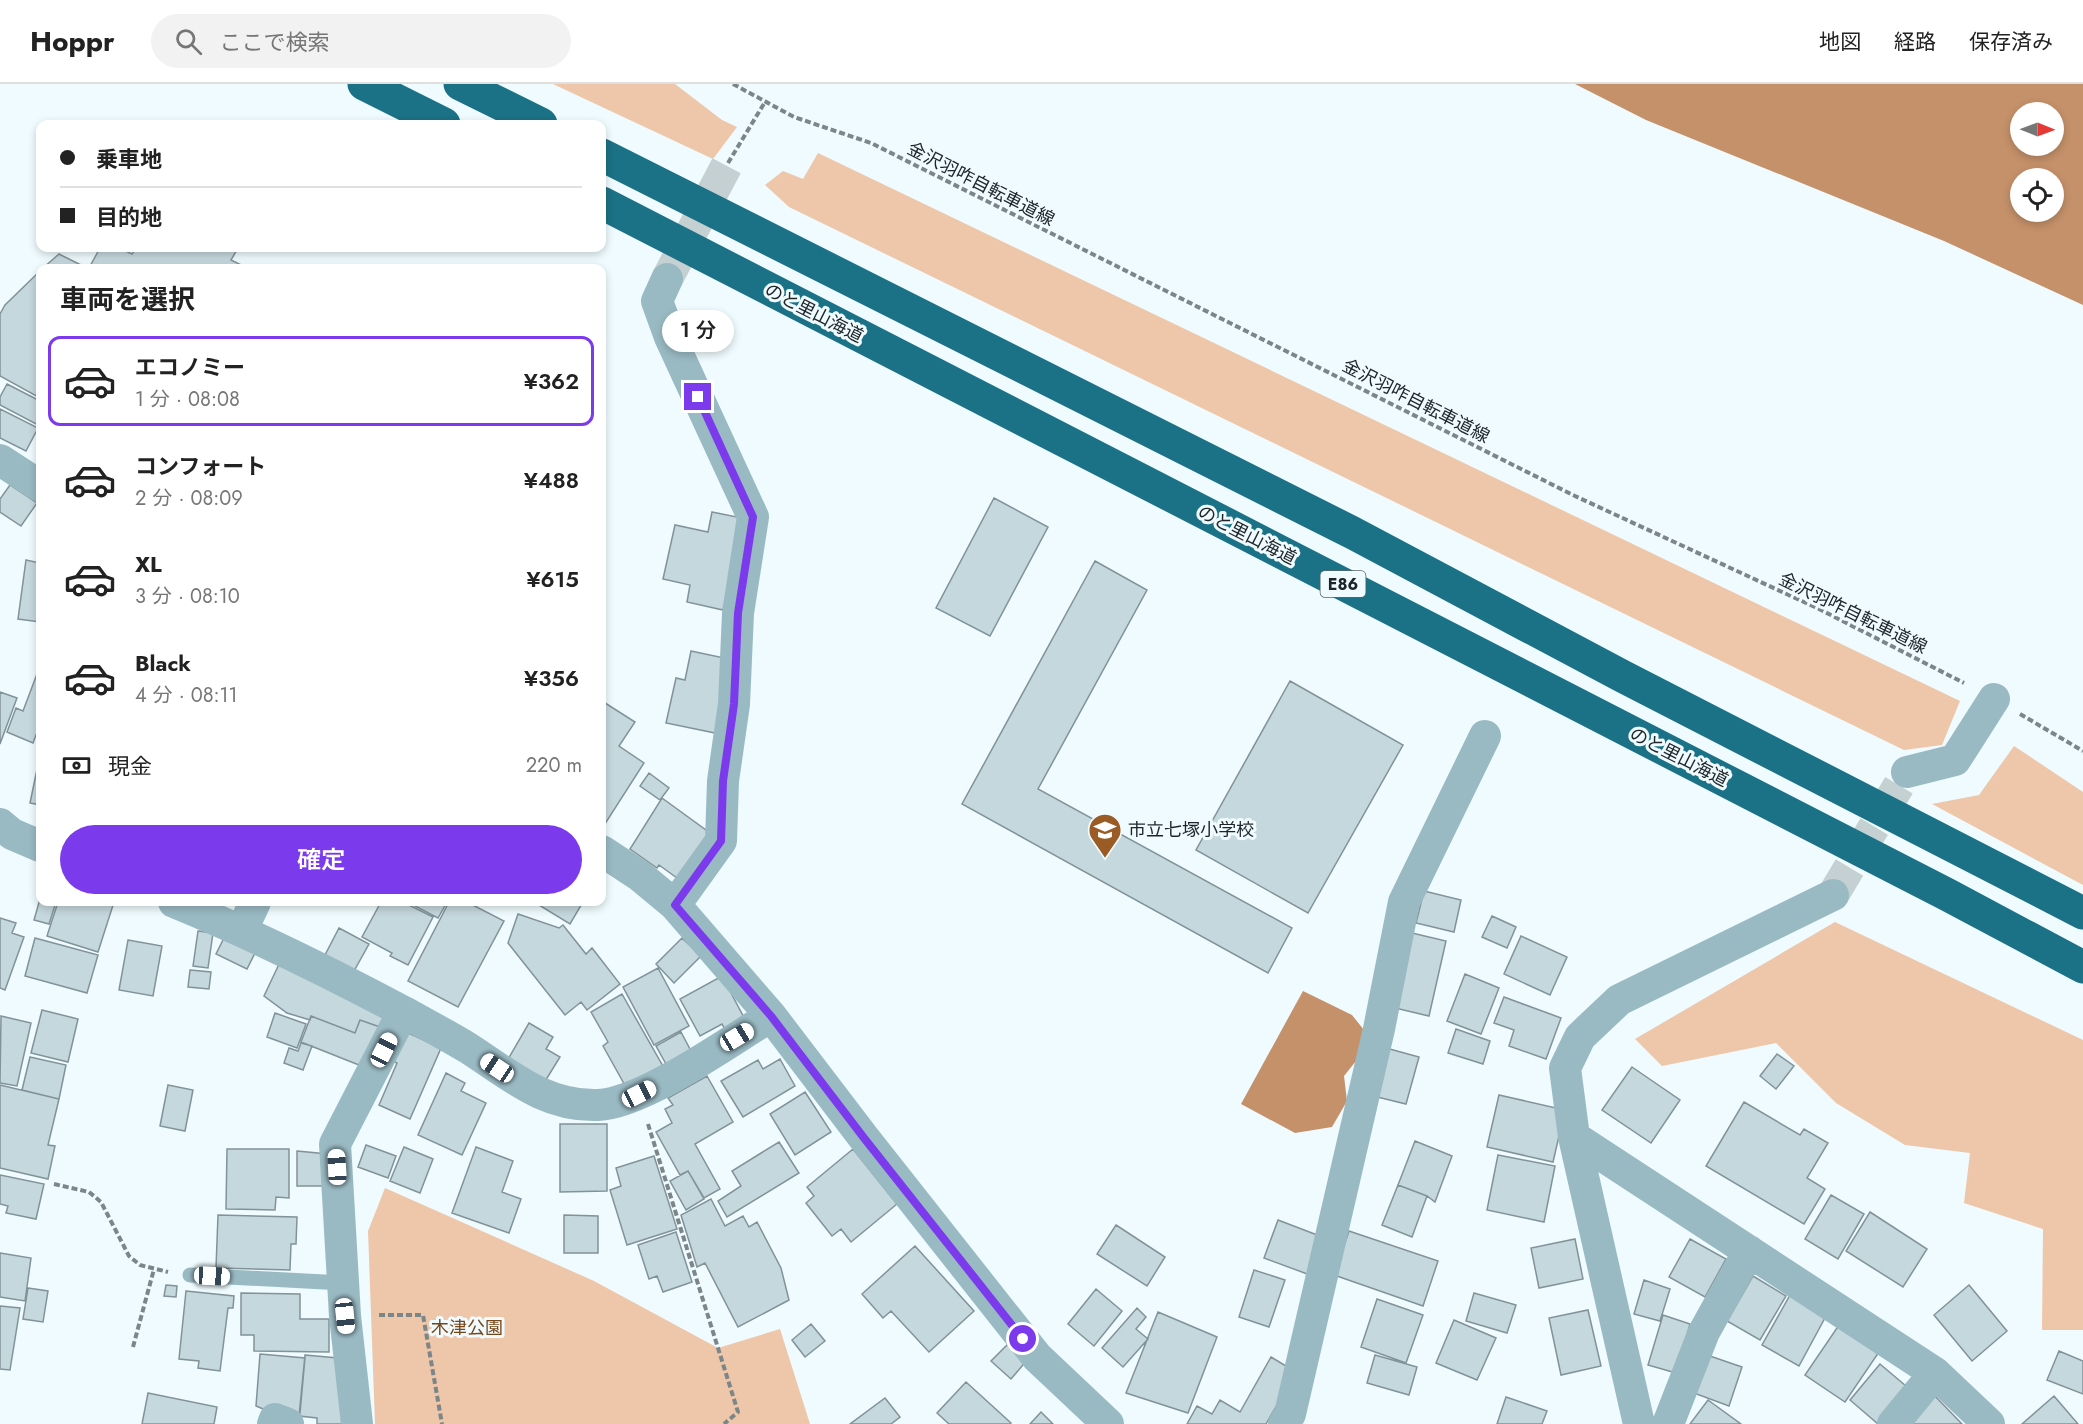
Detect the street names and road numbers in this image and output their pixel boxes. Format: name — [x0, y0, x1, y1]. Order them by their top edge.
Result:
street label: 金沢羽咋自転車道線 — [903, 136, 1059, 232]
street label: のと里山海道 — [760, 277, 868, 349]
street label: 金沢羽咋自転車道線 — [1338, 353, 1494, 449]
street label: のと里山海道 — [1193, 499, 1301, 571]
street label: 金沢羽咋自転車道線 — [1774, 566, 1932, 660]
road number: E86 — [1320, 571, 1366, 597]
street label: のと里山海道 — [1625, 721, 1733, 793]

